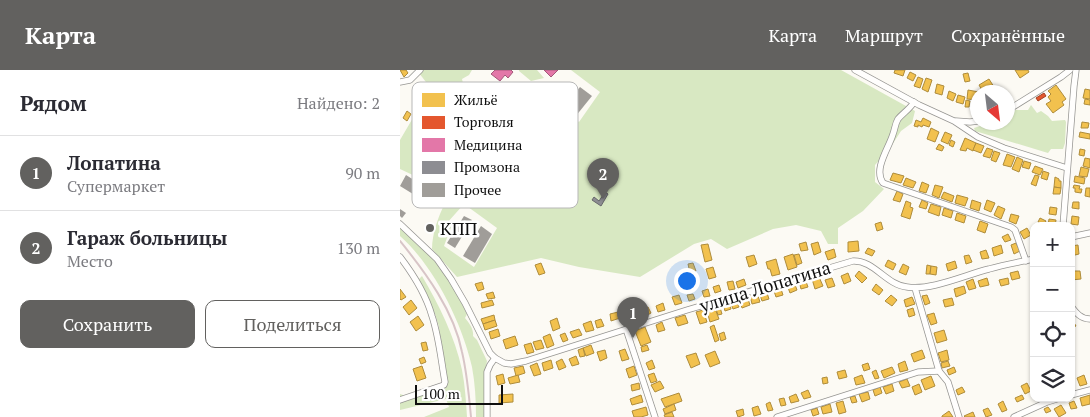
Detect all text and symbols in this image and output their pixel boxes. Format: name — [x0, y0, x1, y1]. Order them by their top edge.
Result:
text: Карта — [25, 19, 96, 51]
text: Карта — [768, 23, 817, 47]
text: Маршрут — [845, 23, 923, 47]
text: Сохранённые — [951, 23, 1065, 47]
legend — [412, 82, 578, 208]
north arrow — [970, 85, 1015, 130]
text: Рядом — [20, 89, 87, 117]
text: Жильё — [454, 90, 497, 109]
text: Найдено: 2 — [297, 92, 380, 114]
text: Торговля — [454, 112, 514, 131]
text: Медицина — [454, 135, 522, 154]
text: Лопатина — [67, 150, 161, 175]
text: Промзона — [454, 157, 520, 176]
pin: 2 — [587, 158, 619, 199]
text: 1 — [31, 162, 41, 184]
text: 90 m — [345, 162, 380, 184]
text: Супермаркет — [67, 175, 165, 197]
text: Прочее — [454, 180, 501, 199]
place label: КПП — [440, 216, 478, 240]
marker: КПП — [424, 222, 436, 234]
map controls — [1030, 222, 1075, 402]
button: + — [1030, 222, 1075, 267]
text: Гараж больницы — [67, 225, 227, 250]
text: 2 — [31, 237, 41, 259]
text: 130 m — [337, 237, 380, 259]
text: Место — [67, 250, 113, 272]
street label: улица Лопатина — [696, 255, 833, 318]
button: − — [1030, 267, 1075, 312]
your location — [674, 268, 700, 294]
pin: 1 — [617, 297, 649, 338]
button: Сохранить — [20, 300, 195, 348]
button: Поделиться — [205, 300, 380, 348]
button: locate — [1030, 312, 1075, 357]
button: layers — [1030, 357, 1075, 402]
scale bar — [415, 382, 502, 405]
text: 100 m — [422, 384, 460, 403]

